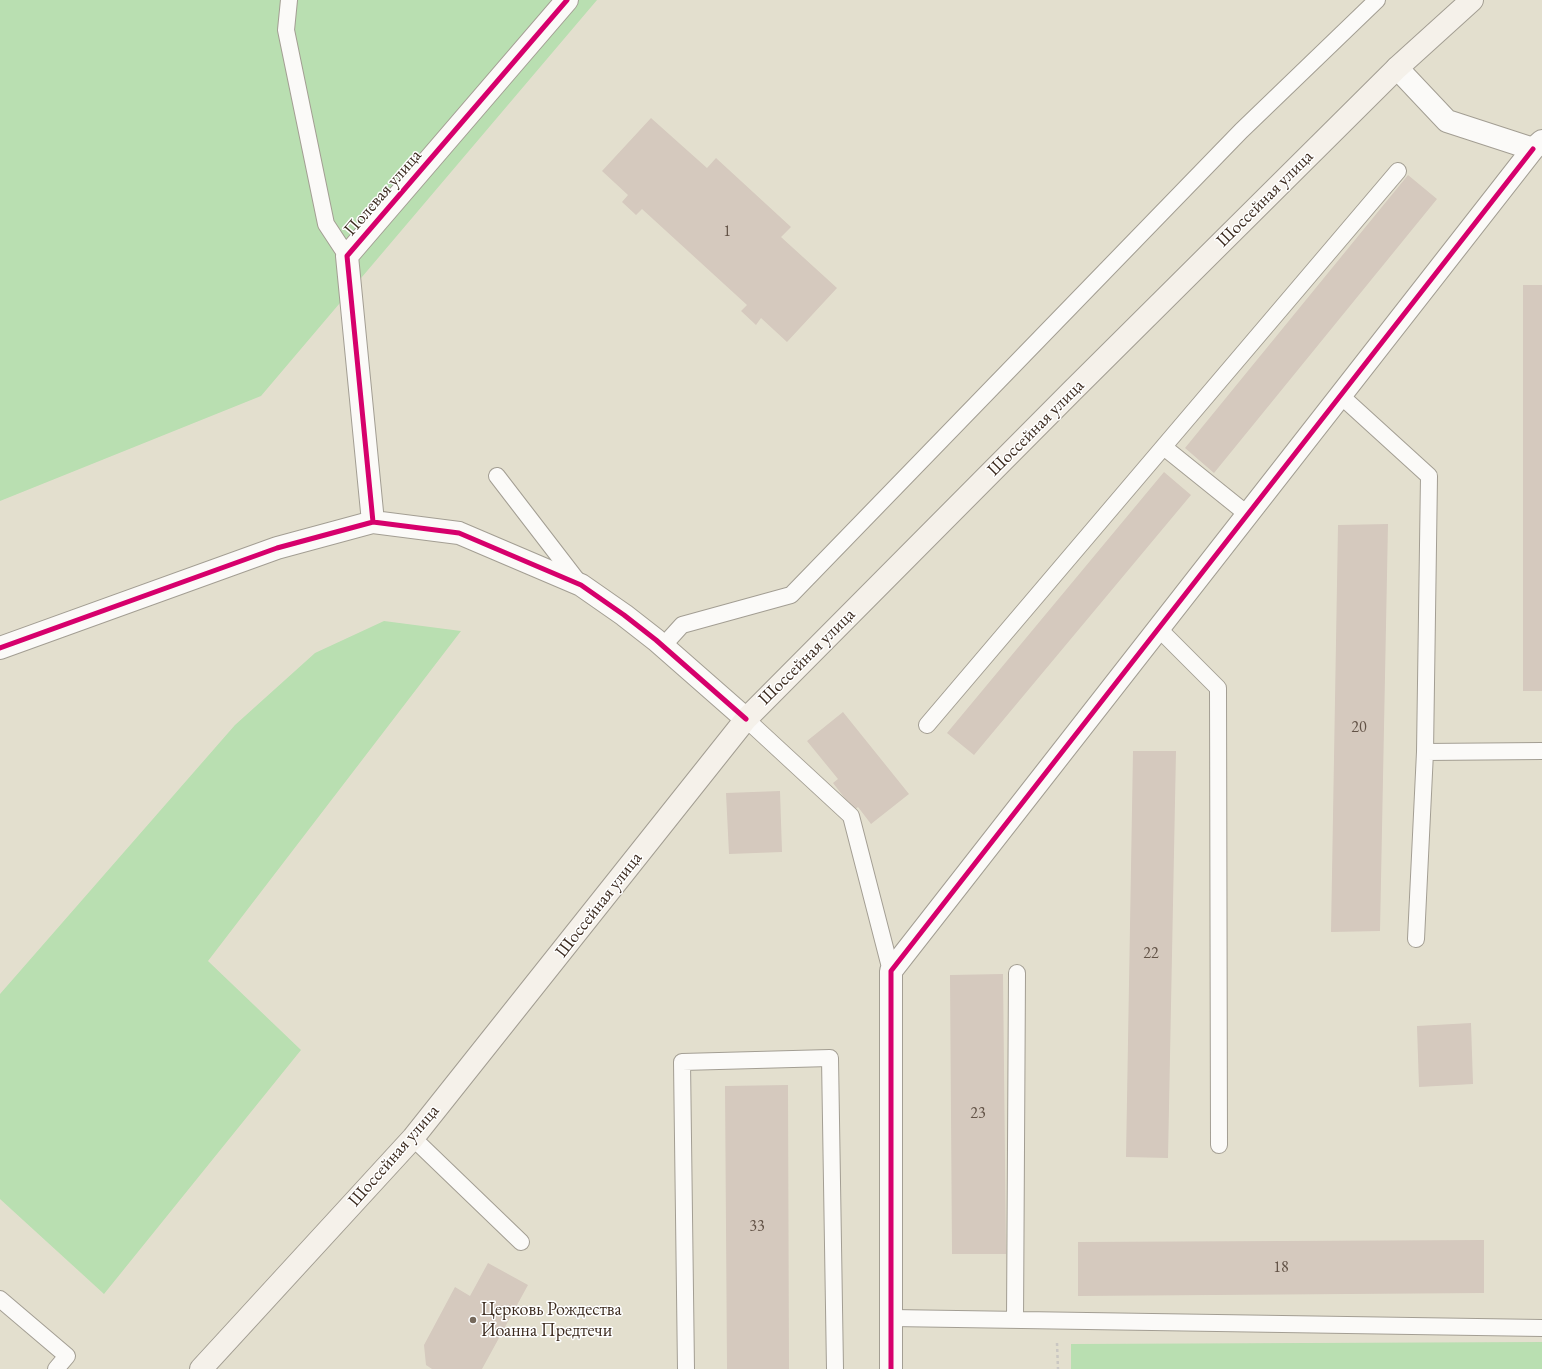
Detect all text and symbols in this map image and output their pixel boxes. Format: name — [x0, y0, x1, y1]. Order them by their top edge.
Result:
street label: Полевая улица — [340, 145, 426, 241]
street label: Шоссейная улица — [1212, 146, 1318, 252]
house number: 1 — [723, 222, 731, 242]
street label: Шоссейная улица — [983, 375, 1089, 481]
street label: Шоссейная улица — [754, 604, 860, 710]
house number: 20 — [1351, 718, 1367, 738]
street label: Шоссейная улица — [551, 848, 647, 962]
house number: 22 — [1143, 944, 1159, 964]
street label: Шоссейная улица — [344, 1101, 444, 1211]
house number: 23 — [970, 1104, 986, 1124]
house number: 33 — [749, 1217, 765, 1237]
house number: 18 — [1273, 1258, 1289, 1278]
place label: Церковь Рождества Иоанна Предтечи — [481, 1299, 622, 1342]
marker: Церковь Рождества Иоанна Предтечи — [468, 1315, 478, 1325]

